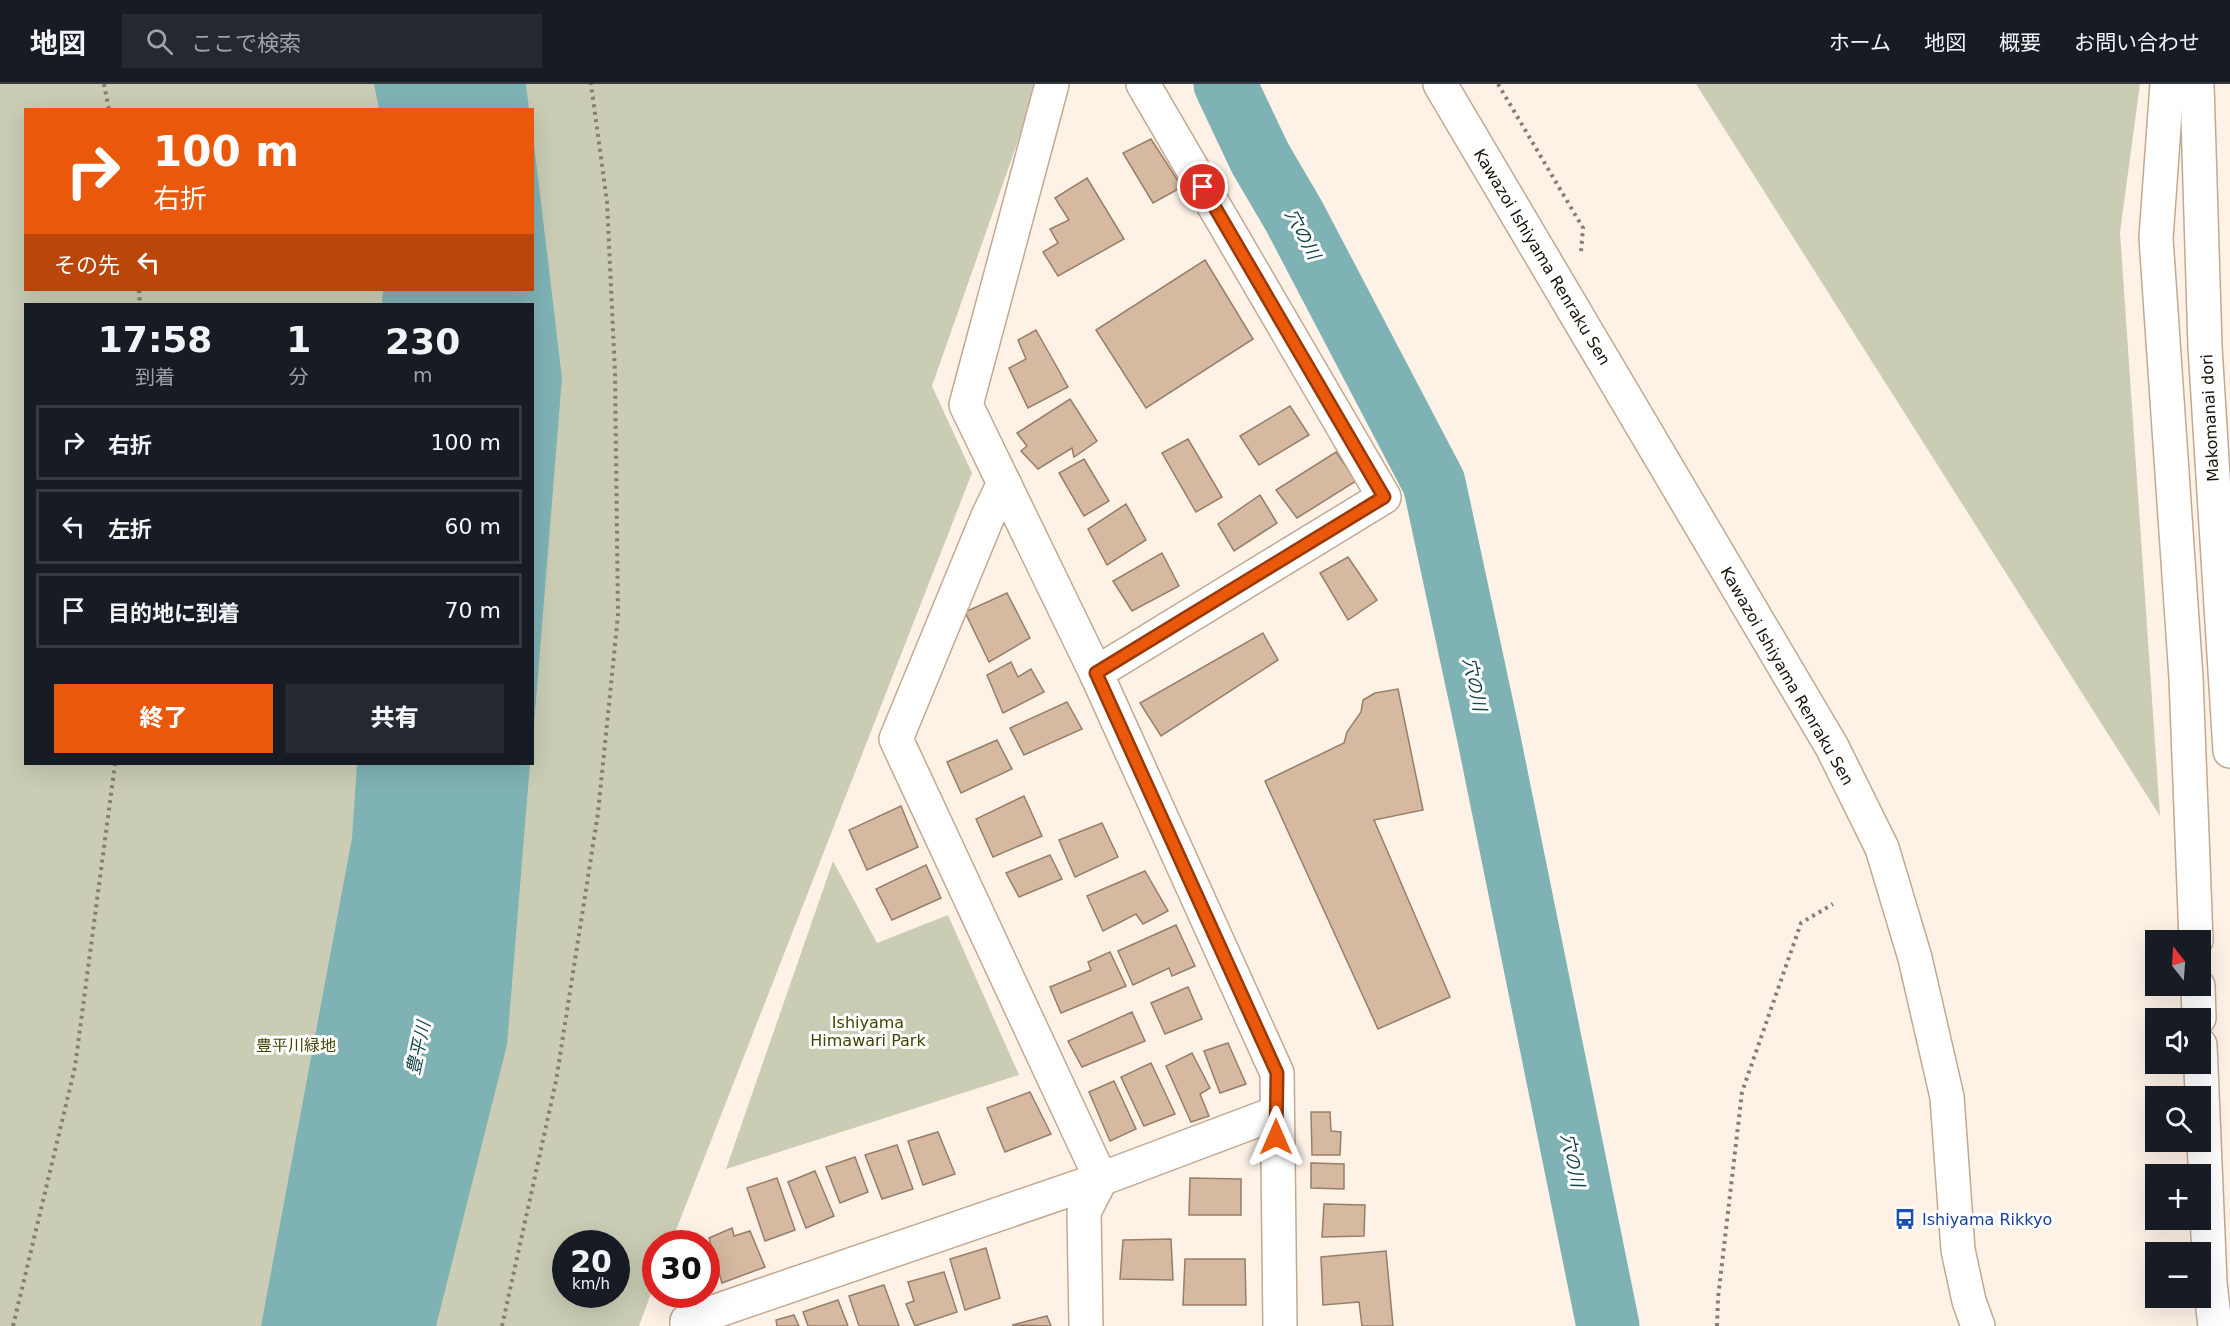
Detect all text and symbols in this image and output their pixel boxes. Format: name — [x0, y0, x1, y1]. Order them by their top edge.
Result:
search box — [122, 14, 542, 68]
icon: search — [143, 25, 176, 58]
text: 地図 — [30, 27, 86, 60]
text: ここで検索 — [191, 31, 301, 56]
text: ホーム — [1829, 31, 1891, 55]
text: 地図 — [1924, 31, 1966, 55]
text: 概要 — [1999, 31, 2041, 55]
text: お問い合わせ — [2074, 31, 2200, 55]
text: 100 m — [153, 127, 299, 176]
icon: right — [54, 132, 132, 210]
street label: Kawazoi Ishiyama Renraku Sen — [1470, 145, 1614, 369]
pin — [1177, 161, 1228, 212]
icon: arrive — [1186, 170, 1219, 203]
text: 右折 — [153, 183, 207, 214]
water label: 穴の川 — [1281, 205, 1326, 265]
icon: left — [132, 246, 165, 279]
text: その先 — [54, 253, 120, 278]
text: 17:58 — [98, 319, 212, 360]
text: 1 — [286, 319, 311, 360]
text: 230 — [385, 321, 460, 362]
street label: Makomanai dori — [2197, 354, 2223, 482]
text: m — [413, 363, 432, 387]
text: 到着 — [135, 365, 175, 389]
text: 分 — [289, 365, 309, 389]
icon: right — [57, 426, 90, 459]
text: 100 m — [431, 430, 501, 455]
text: 右折 — [108, 433, 152, 458]
icon: left — [57, 510, 90, 543]
text: 60 m — [445, 514, 501, 539]
text: 左折 — [108, 517, 152, 542]
street label: Kawazoi Ishiyama Renraku Sen — [1717, 563, 1857, 789]
icon: arrive — [57, 594, 90, 627]
text: 70 m — [445, 598, 501, 623]
text: 目的地に到着 — [108, 601, 240, 626]
water label: 穴の川 — [1459, 655, 1491, 715]
button: 終了 — [54, 684, 273, 753]
button: 共有 — [285, 684, 504, 753]
north arrow — [2145, 930, 2211, 996]
map controls — [2145, 930, 2211, 1308]
button: sound — [2145, 1008, 2211, 1074]
park label: Ishiyama Himawari Park — [810, 1013, 926, 1050]
water label: 豊平川 — [402, 1017, 434, 1077]
park label: 豊平川緑地 — [256, 1036, 336, 1055]
button: search — [2145, 1086, 2211, 1152]
position arrow — [1244, 1105, 1308, 1169]
water label: 穴の川 — [1557, 1131, 1589, 1191]
button: + — [2145, 1164, 2211, 1230]
bus stop icon: Ishiyama Rikkyo — [1893, 1207, 1917, 1231]
place label: Ishiyama Rikkyo — [1922, 1210, 2052, 1229]
speed limit sign: 30 — [642, 1230, 720, 1308]
button: − — [2145, 1242, 2211, 1308]
text: 20 — [570, 1244, 612, 1279]
text: km/h — [572, 1275, 610, 1293]

